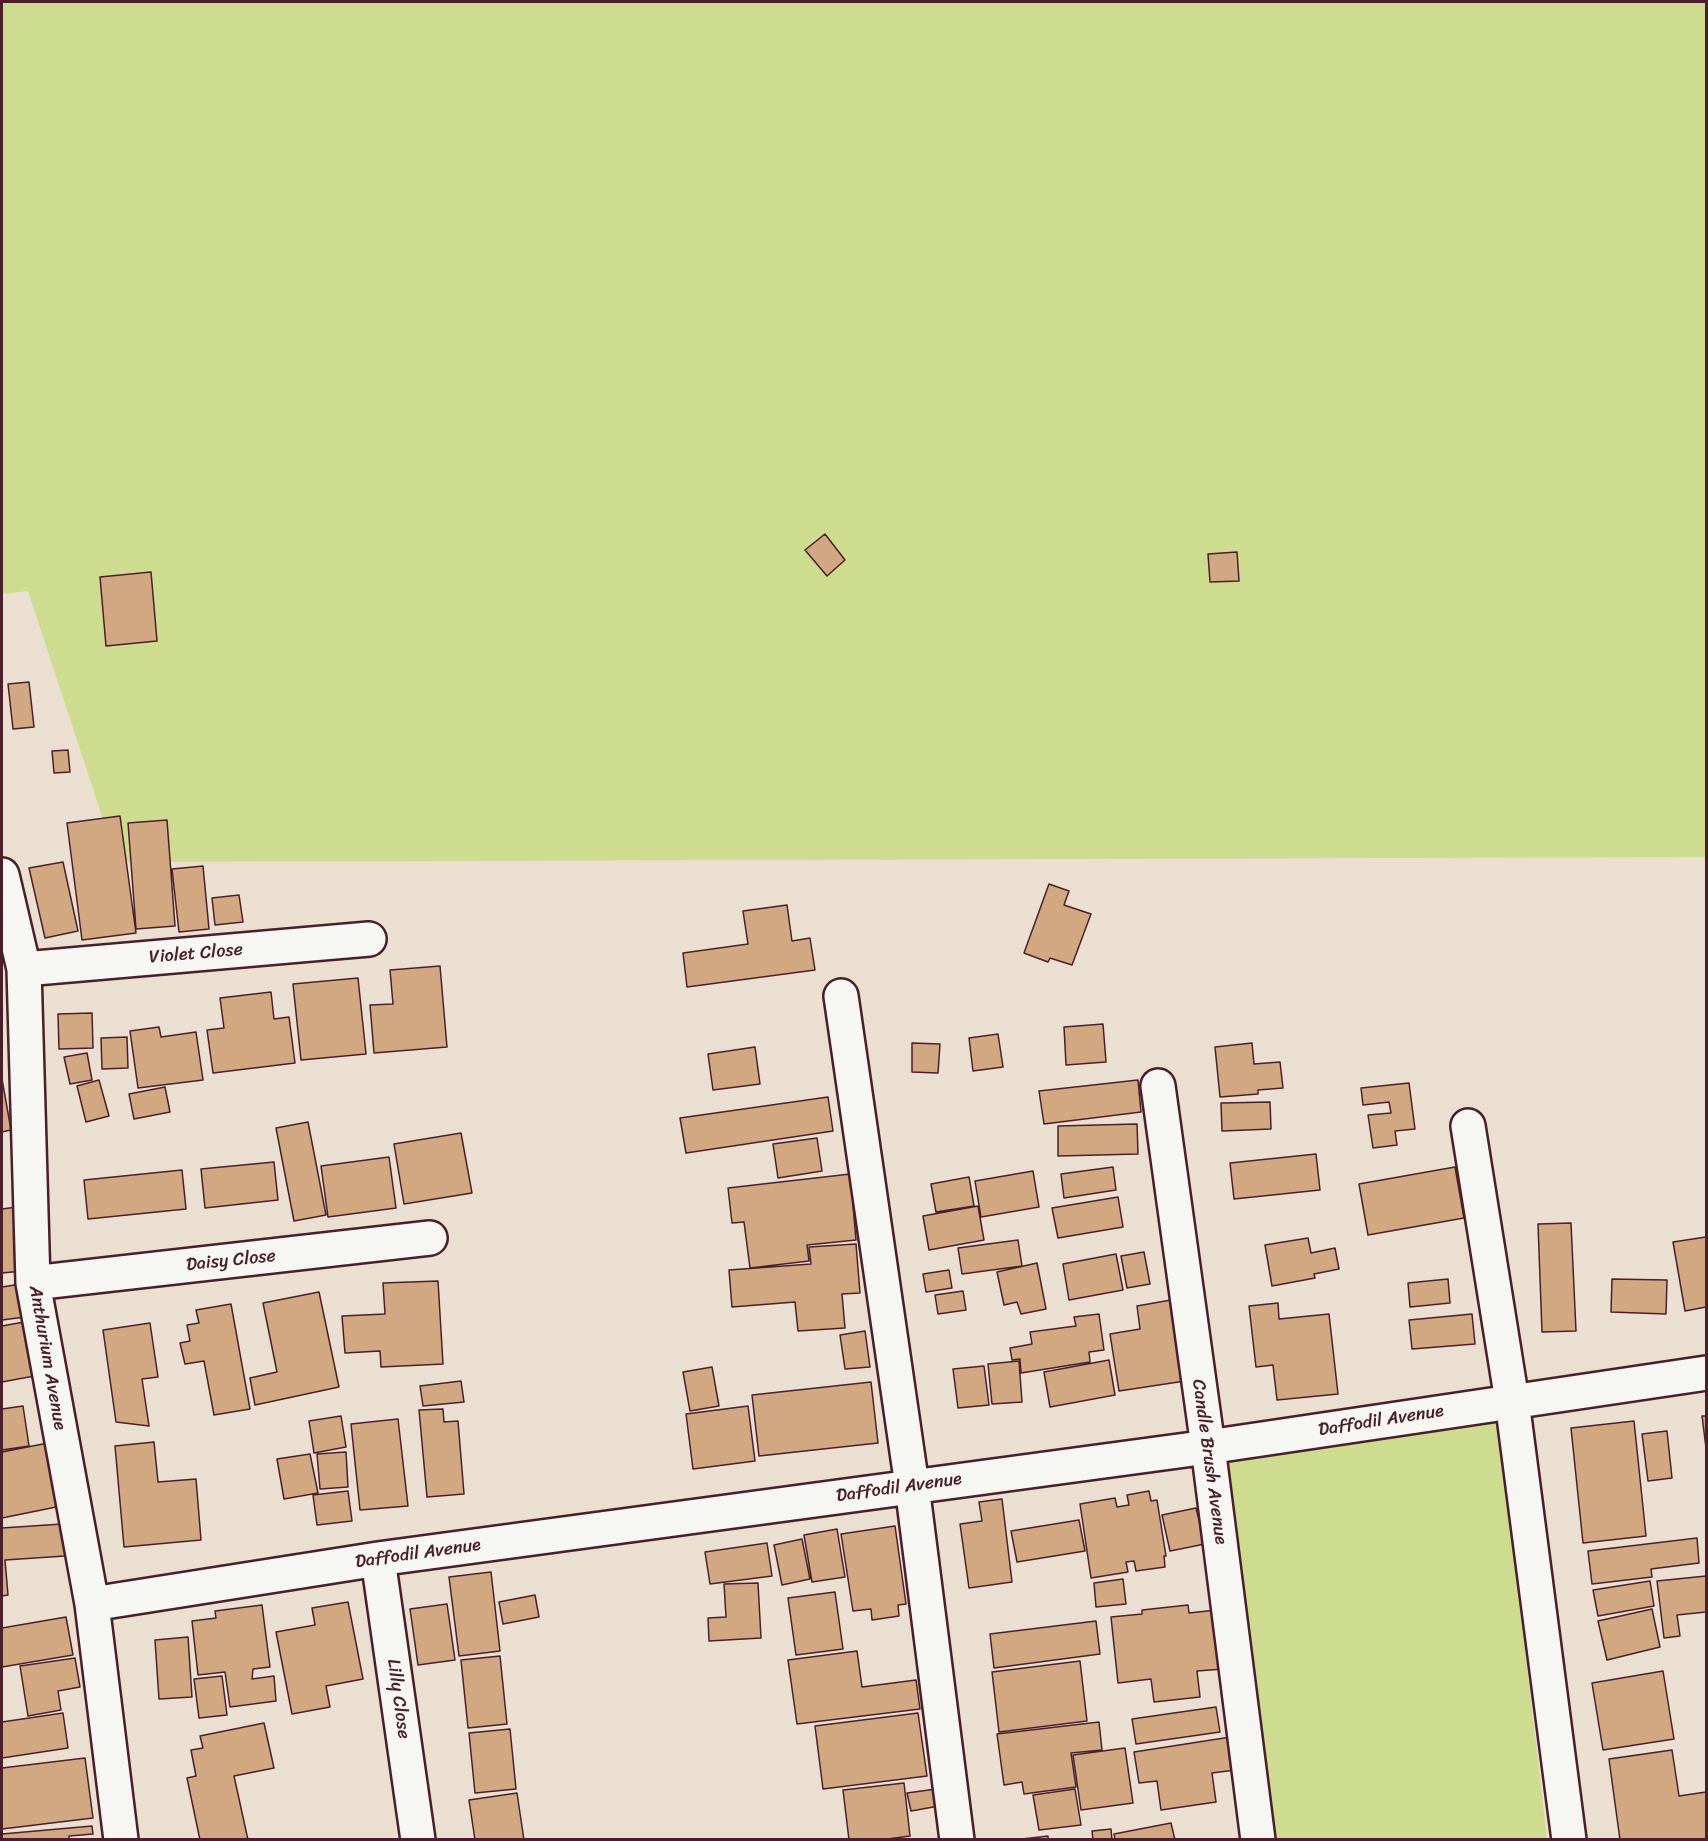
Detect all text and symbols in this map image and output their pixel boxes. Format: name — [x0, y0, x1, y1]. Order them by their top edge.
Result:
street label: Violet Close — [148, 939, 244, 969]
street label: Daisy Close — [185, 1246, 277, 1276]
street label: Anthurium Avenue — [24, 1284, 70, 1432]
street label: Candle Brush Avenue — [1187, 1378, 1231, 1546]
street label: Daffodil Avenue — [1317, 1400, 1445, 1442]
street label: Daffodil Avenue — [835, 1468, 963, 1508]
street label: Daffodil Avenue — [354, 1534, 482, 1574]
street label: Lilly Close — [382, 1658, 414, 1740]

